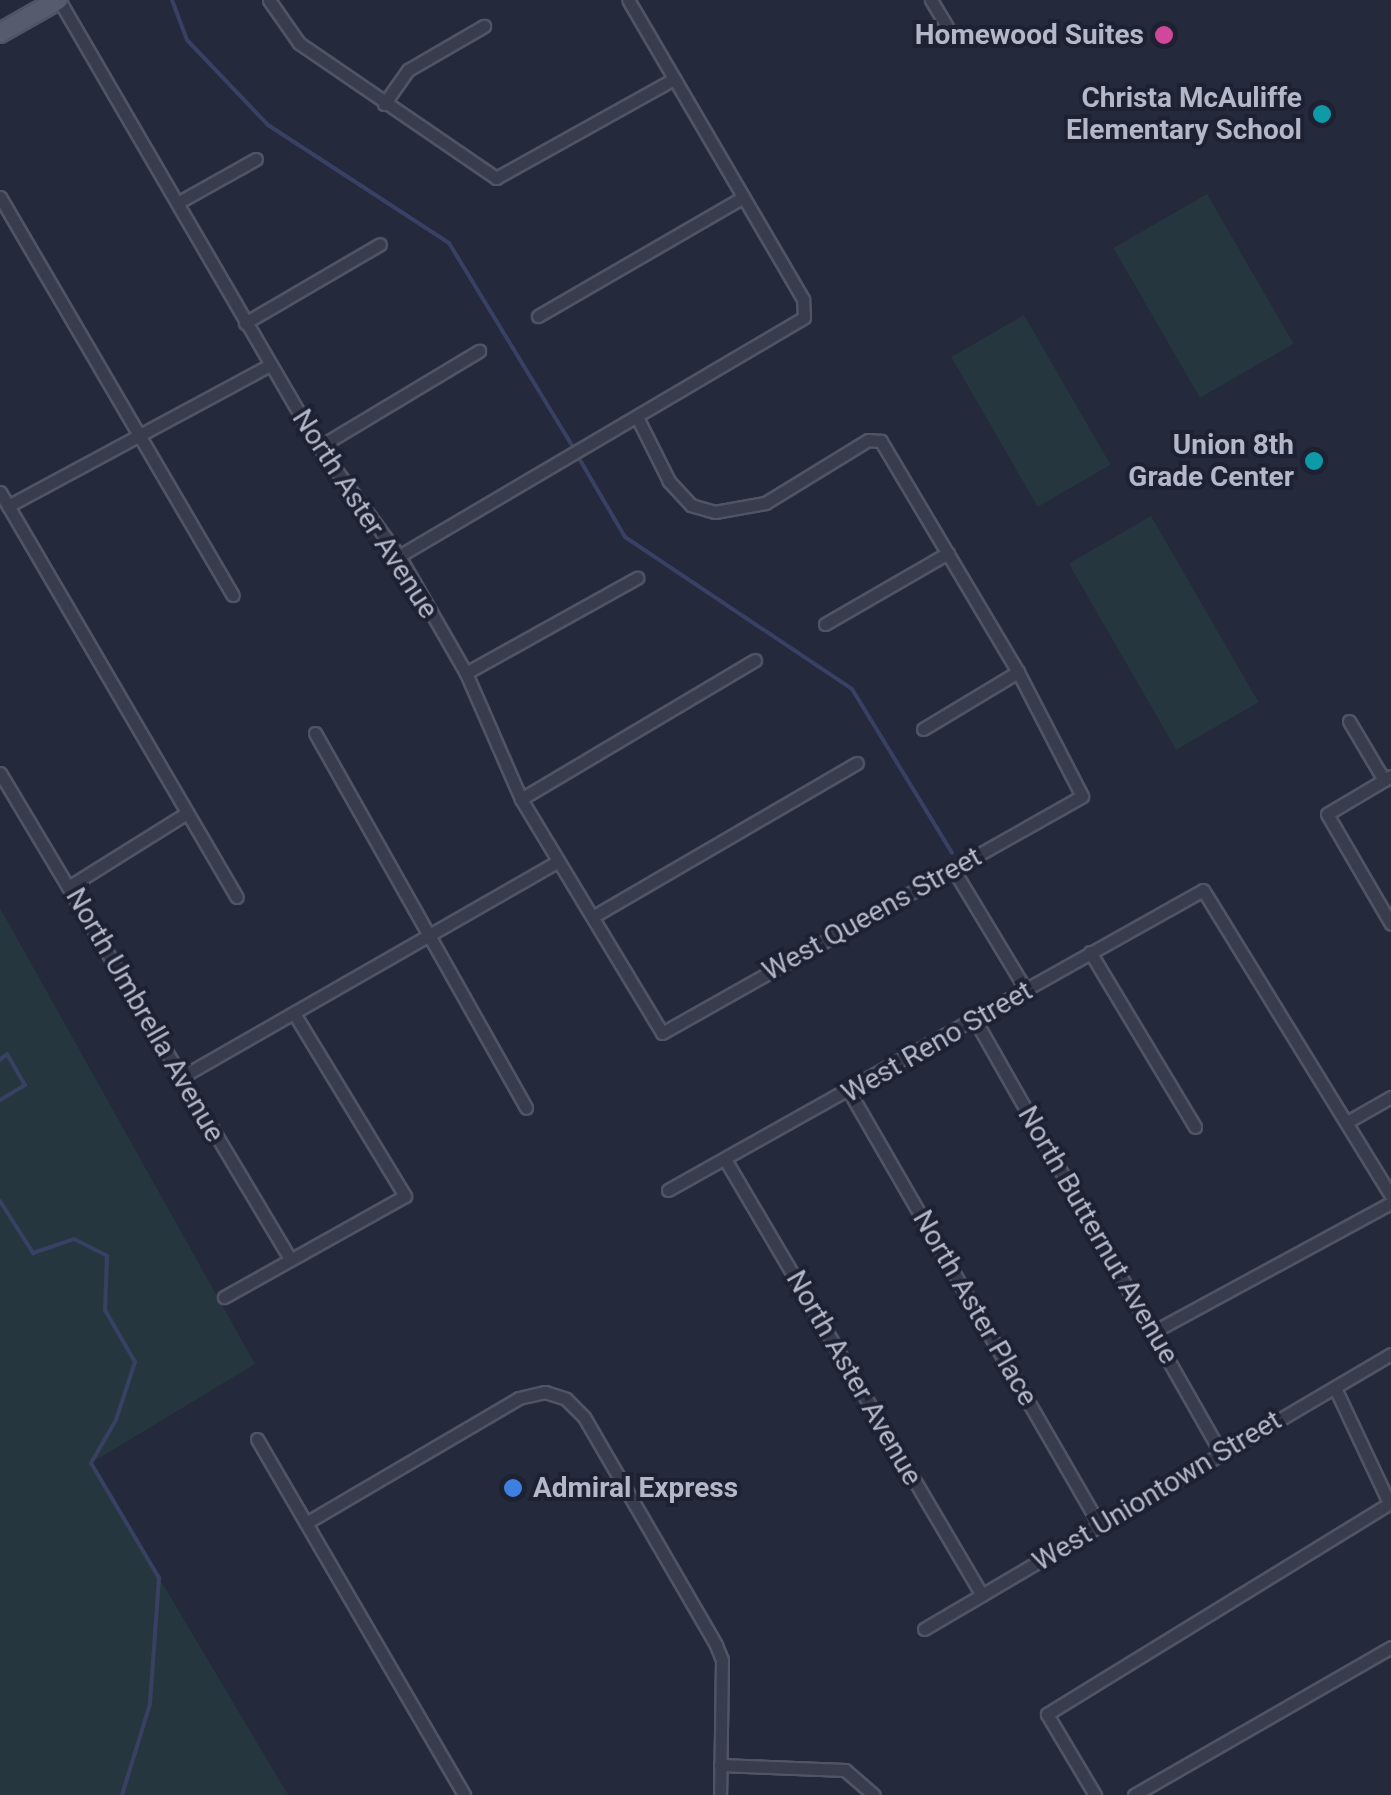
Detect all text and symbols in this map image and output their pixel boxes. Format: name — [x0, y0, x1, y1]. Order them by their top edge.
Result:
place label: Homewood Suites — [915, 18, 1144, 52]
marker: Homewood Suites — [1153, 24, 1175, 46]
place label: Christa McAuliffe Elementary School — [1066, 81, 1302, 147]
marker: Christa McAuliffe Elementary School — [1311, 103, 1333, 125]
street label: North Aster Avenue — [285, 403, 445, 625]
place label: Union 8th Grade Center — [1128, 428, 1294, 494]
marker: Union 8th Grade Center — [1303, 450, 1325, 472]
street label: West Queens Street — [757, 840, 987, 988]
street label: North Umbrella Avenue — [59, 882, 231, 1148]
street label: West Reno Street — [836, 974, 1038, 1110]
street label: North Butternut Avenue — [1011, 1100, 1185, 1370]
street label: North Aster Place — [905, 1204, 1045, 1412]
street label: North Aster Avenue — [779, 1265, 929, 1491]
street label: West Uniontown Street — [1027, 1404, 1287, 1578]
place label: Admiral Express — [533, 1471, 738, 1505]
marker: Admiral Express — [502, 1477, 524, 1499]

